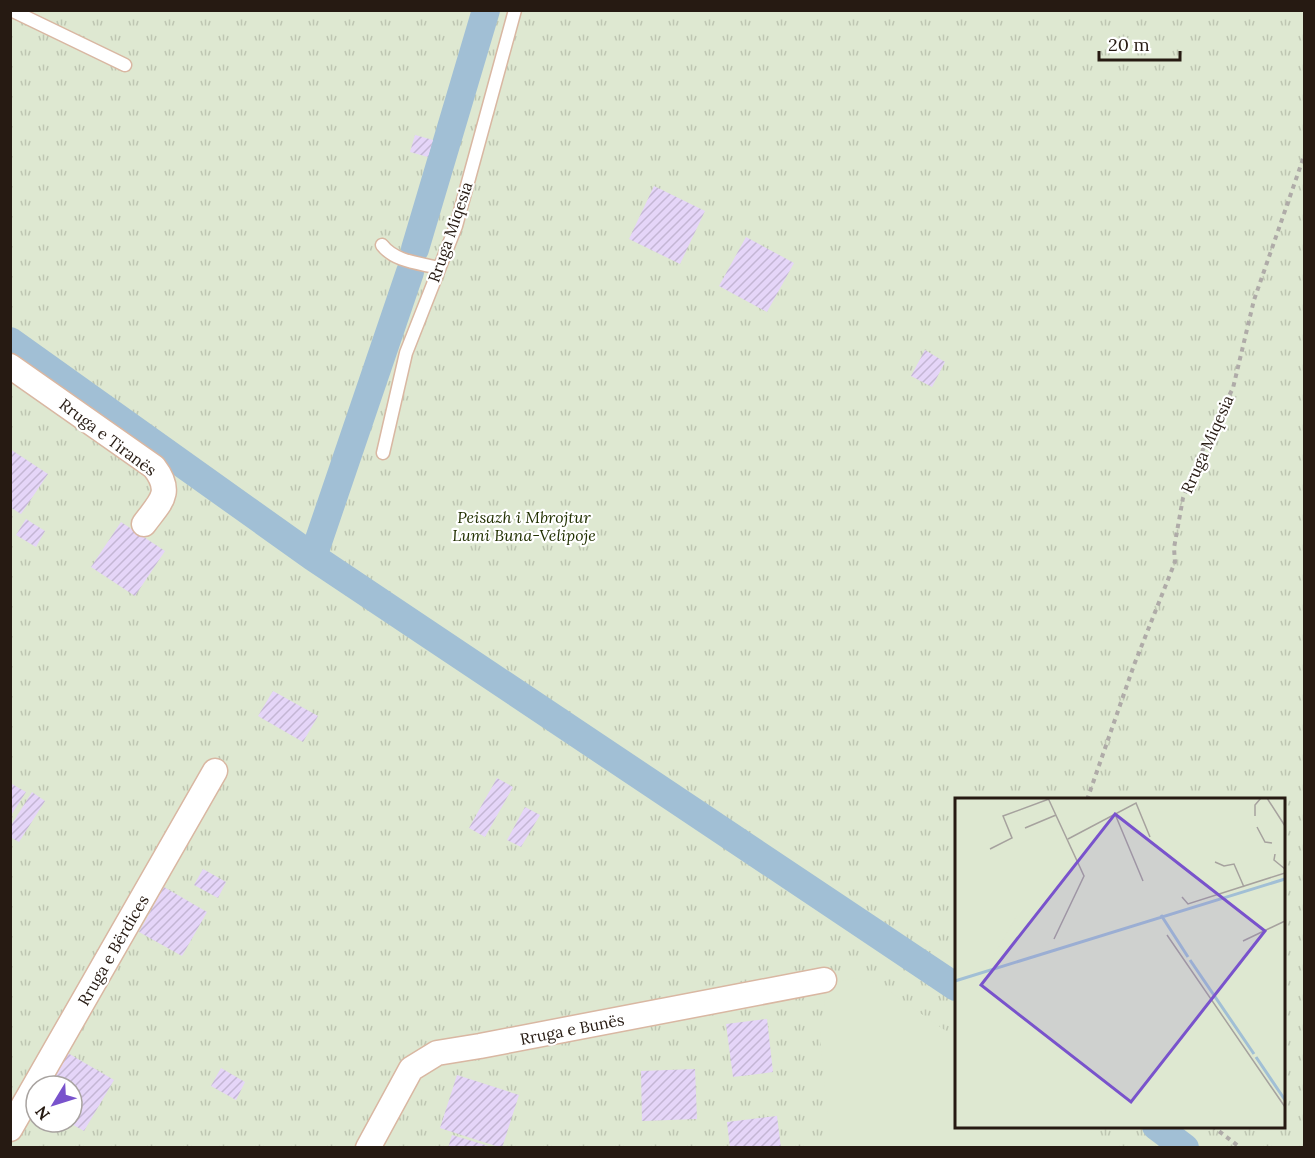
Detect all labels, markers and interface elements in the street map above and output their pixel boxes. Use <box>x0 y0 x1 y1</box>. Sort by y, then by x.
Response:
scale bar <box>1099 24 1180 62</box>
text: 20 m <box>1108 33 1150 56</box>
street label: Rruga Miqesia <box>423 179 477 285</box>
street label: Rruga Miqesia <box>1176 392 1238 496</box>
street label: Rruga e Tiranës <box>56 394 160 480</box>
park label: Peisazh i Mbrojtur Lumi Buna-Velipoje <box>452 507 596 545</box>
inset map <box>955 798 1285 1128</box>
street label: Rruga e Bërdices <box>73 891 153 1009</box>
street label: Rruga e Bunës <box>518 1009 626 1049</box>
north arrow <box>24 1074 84 1134</box>
text: N <box>30 1102 54 1124</box>

